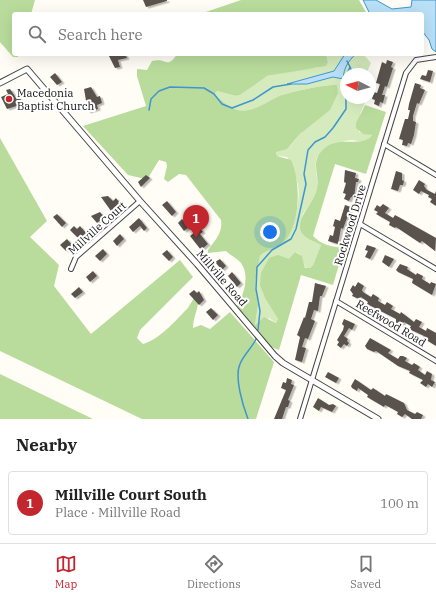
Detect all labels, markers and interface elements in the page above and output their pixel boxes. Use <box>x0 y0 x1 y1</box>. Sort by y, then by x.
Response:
search box <box>12 12 424 56</box>
icon: search <box>26 23 48 45</box>
text: Search here <box>58 25 143 44</box>
north arrow <box>340 68 376 104</box>
place label: Macedonia Baptist Church <box>17 86 95 113</box>
marker: Macedonia Baptist Church <box>4 94 14 104</box>
street label: Rockwood Drive <box>331 183 369 267</box>
street label: Millville Court <box>65 198 129 258</box>
pin: 1 <box>183 205 209 238</box>
your location <box>260 222 280 242</box>
street label: Millville Road <box>194 247 251 309</box>
street label: Reefwood Road <box>353 297 429 350</box>
text: Nearby <box>16 434 77 456</box>
text: Millville Court South <box>55 485 207 504</box>
text: 1 <box>26 495 34 512</box>
text: 100 m <box>380 495 419 512</box>
text: Place · Millville Road <box>55 504 181 521</box>
tab: Map <box>55 553 77 591</box>
tab: Directions <box>187 553 241 591</box>
tab: Saved <box>350 553 381 591</box>

